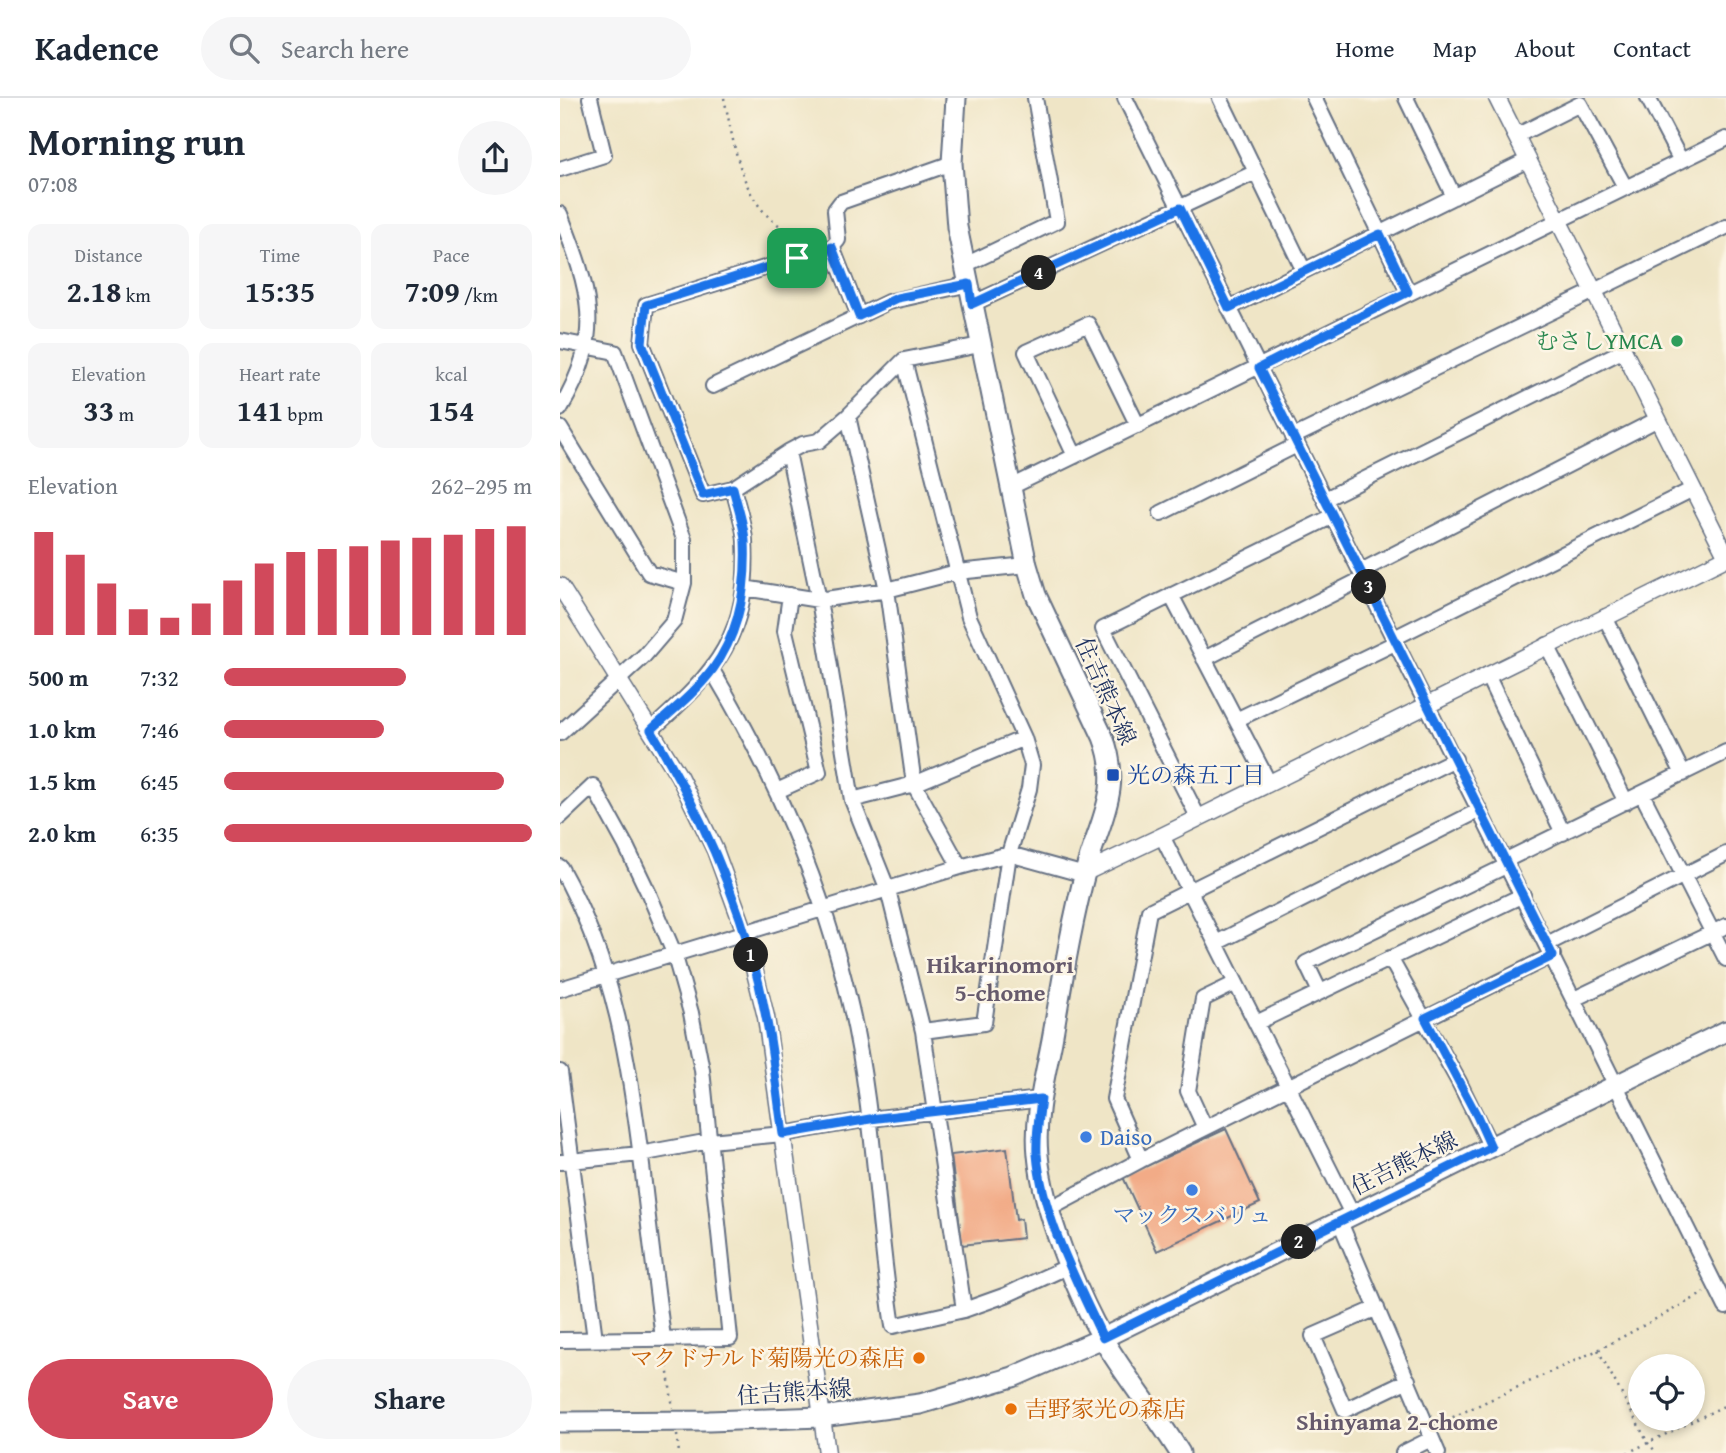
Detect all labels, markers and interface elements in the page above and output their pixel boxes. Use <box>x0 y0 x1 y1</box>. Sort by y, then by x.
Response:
search box <box>201 17 691 80</box>
text: Kadence <box>35 24 159 72</box>
icon: search <box>225 29 263 67</box>
text: Search here <box>281 29 409 68</box>
text: Home <box>1336 31 1395 66</box>
text: Map <box>1433 31 1477 66</box>
text: About <box>1515 31 1575 66</box>
text: Contact <box>1613 31 1691 66</box>
text: Morning run <box>28 113 245 169</box>
button: share <box>458 121 532 195</box>
text: 07:08 <box>28 167 78 200</box>
pin <box>767 228 827 288</box>
icon: arrive <box>778 239 816 277</box>
text: Distance <box>75 241 143 269</box>
text: Time <box>260 241 300 269</box>
text: Pace <box>433 241 470 269</box>
pin: 4 <box>1022 256 1056 290</box>
text: 4 <box>1034 258 1043 286</box>
text: 2.18 <box>66 269 122 313</box>
text: 15:35 <box>245 269 315 313</box>
text: 7:09 <box>405 269 460 313</box>
text: km <box>122 281 151 309</box>
text: /km <box>460 281 498 309</box>
place label: むさしYMCA <box>1536 324 1663 357</box>
marker: むさしYMCA <box>1669 333 1685 349</box>
text: Elevation <box>71 360 146 388</box>
text: Heart rate <box>239 360 321 388</box>
text: kcal <box>435 360 468 388</box>
text: 33 <box>83 388 114 432</box>
text: 141 <box>237 388 283 432</box>
text: 154 <box>428 388 475 432</box>
text: m <box>114 400 134 428</box>
text: bpm <box>283 400 323 428</box>
text: Elevation <box>28 469 118 502</box>
text: 262–295 m <box>431 469 532 502</box>
pin: 3 <box>1352 570 1386 604</box>
text: 3 <box>1364 572 1373 600</box>
street label: 住吉熊本線 <box>1068 632 1145 750</box>
text: 500 m <box>28 661 89 694</box>
text: 7:32 <box>140 661 179 694</box>
text: 1.0 km <box>28 713 96 746</box>
text: 7:46 <box>140 713 179 746</box>
place label: 光の森五丁目 <box>1127 758 1265 791</box>
text: 1.5 km <box>28 765 96 798</box>
text: 6:45 <box>140 765 179 798</box>
marker: 光の森五丁目 <box>1105 767 1121 783</box>
text: 2.0 km <box>28 817 96 850</box>
text: 6:35 <box>140 817 179 850</box>
pin: 1 <box>734 938 768 972</box>
text: 1 <box>746 940 755 968</box>
district label: Hikarinomori 5-chome <box>926 947 1074 1010</box>
place label: Daiso <box>1100 1120 1152 1153</box>
street label: 住吉熊本線 <box>1345 1123 1463 1203</box>
marker: Daiso <box>1078 1129 1094 1145</box>
marker: マックスバリュ <box>1184 1182 1200 1198</box>
place label: マックスバリュ <box>1112 1198 1272 1231</box>
pin: 2 <box>1282 1224 1316 1260</box>
text: 2 <box>1294 1227 1303 1255</box>
place label: マクドナルド菊陽光の森店 <box>630 1341 905 1374</box>
marker: マクドナルド菊陽光の森店 <box>911 1350 927 1366</box>
map controls <box>1628 1354 1705 1431</box>
button: locate <box>1628 1354 1705 1431</box>
button: Save <box>28 1359 273 1439</box>
button: Share <box>287 1359 532 1439</box>
street label: 住吉熊本線 <box>735 1371 852 1412</box>
place label: 吉野家光の森店 <box>1025 1392 1186 1425</box>
marker: 吉野家光の森店 <box>1003 1401 1019 1417</box>
district label: Shinyama 2-chome <box>1296 1404 1498 1439</box>

